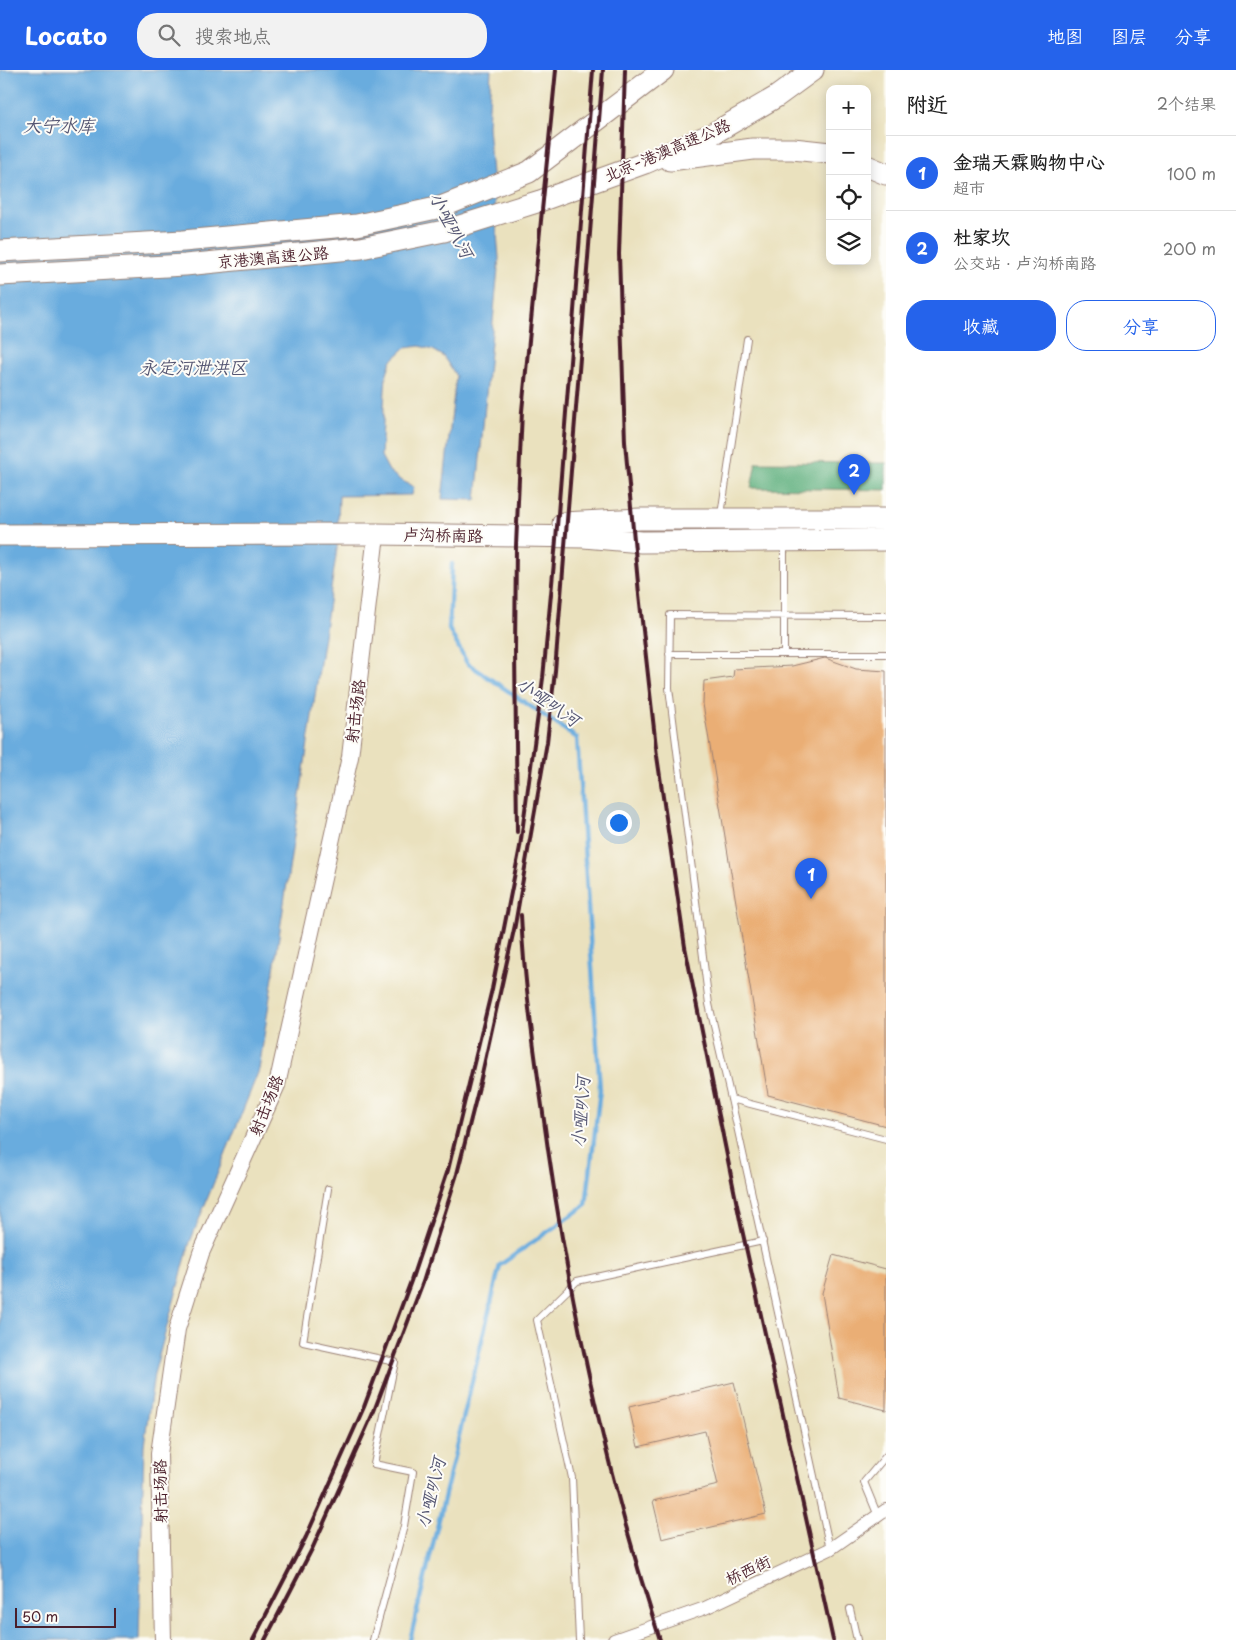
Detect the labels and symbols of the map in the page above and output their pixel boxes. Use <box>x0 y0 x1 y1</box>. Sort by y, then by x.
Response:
water label: 大宁水库 <box>23 111 97 138</box>
street label: 北京-港澳高速公路 <box>599 112 734 187</box>
water label: 小哑叭河 <box>424 186 483 265</box>
street label: 京港澳高速公路 <box>216 239 330 273</box>
water label: 永定河泄洪区 <box>139 353 248 380</box>
pin: 2 <box>838 454 870 495</box>
street label: 卢沟桥南路 <box>403 521 483 547</box>
water label: 小哑叭河 <box>512 669 589 734</box>
street label: 射击场路 <box>338 678 370 744</box>
your location <box>606 810 632 836</box>
pin: 1 <box>795 858 827 899</box>
street label: 射击场路 <box>242 1070 288 1139</box>
water label: 小哑叭河 <box>564 1072 596 1149</box>
water label: 小哑叭河 <box>408 1452 452 1531</box>
street label: 射击场路 <box>146 1459 172 1523</box>
street label: 桥西街 <box>721 1548 774 1590</box>
scale bar <box>15 1605 116 1628</box>

